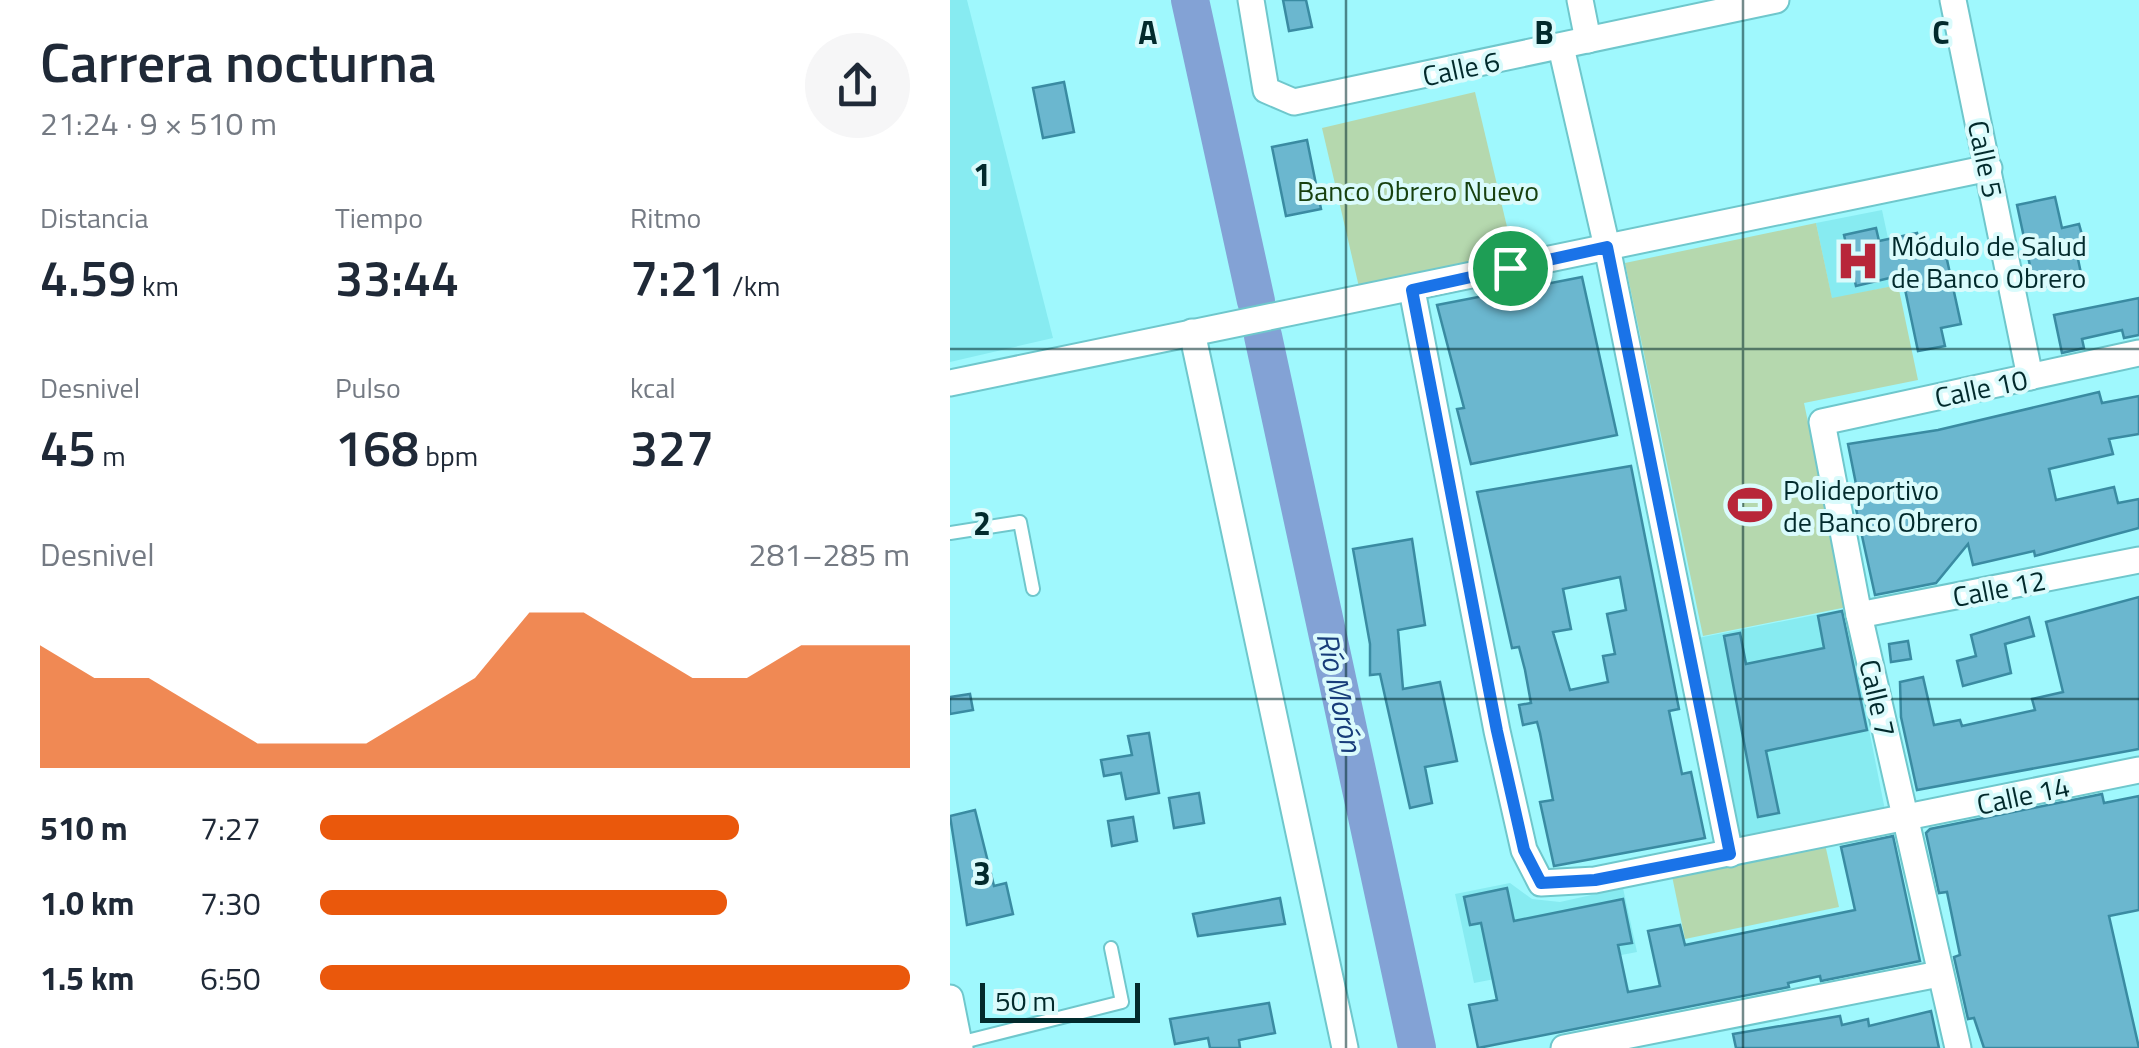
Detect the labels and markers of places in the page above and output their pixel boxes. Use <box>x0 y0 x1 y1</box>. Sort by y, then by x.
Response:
place label: Módulo de Salud de Banco Obrero <box>1891 224 2087 299</box>
pin <box>1468 226 1553 311</box>
hospital icon: Módulo de Salud de Banco Obrero <box>1834 237 1882 285</box>
place label: Polideportivo de Banco Obrero <box>1783 468 1978 543</box>
sports icon: Polideportivo de Banco Obrero <box>1726 481 1774 529</box>

